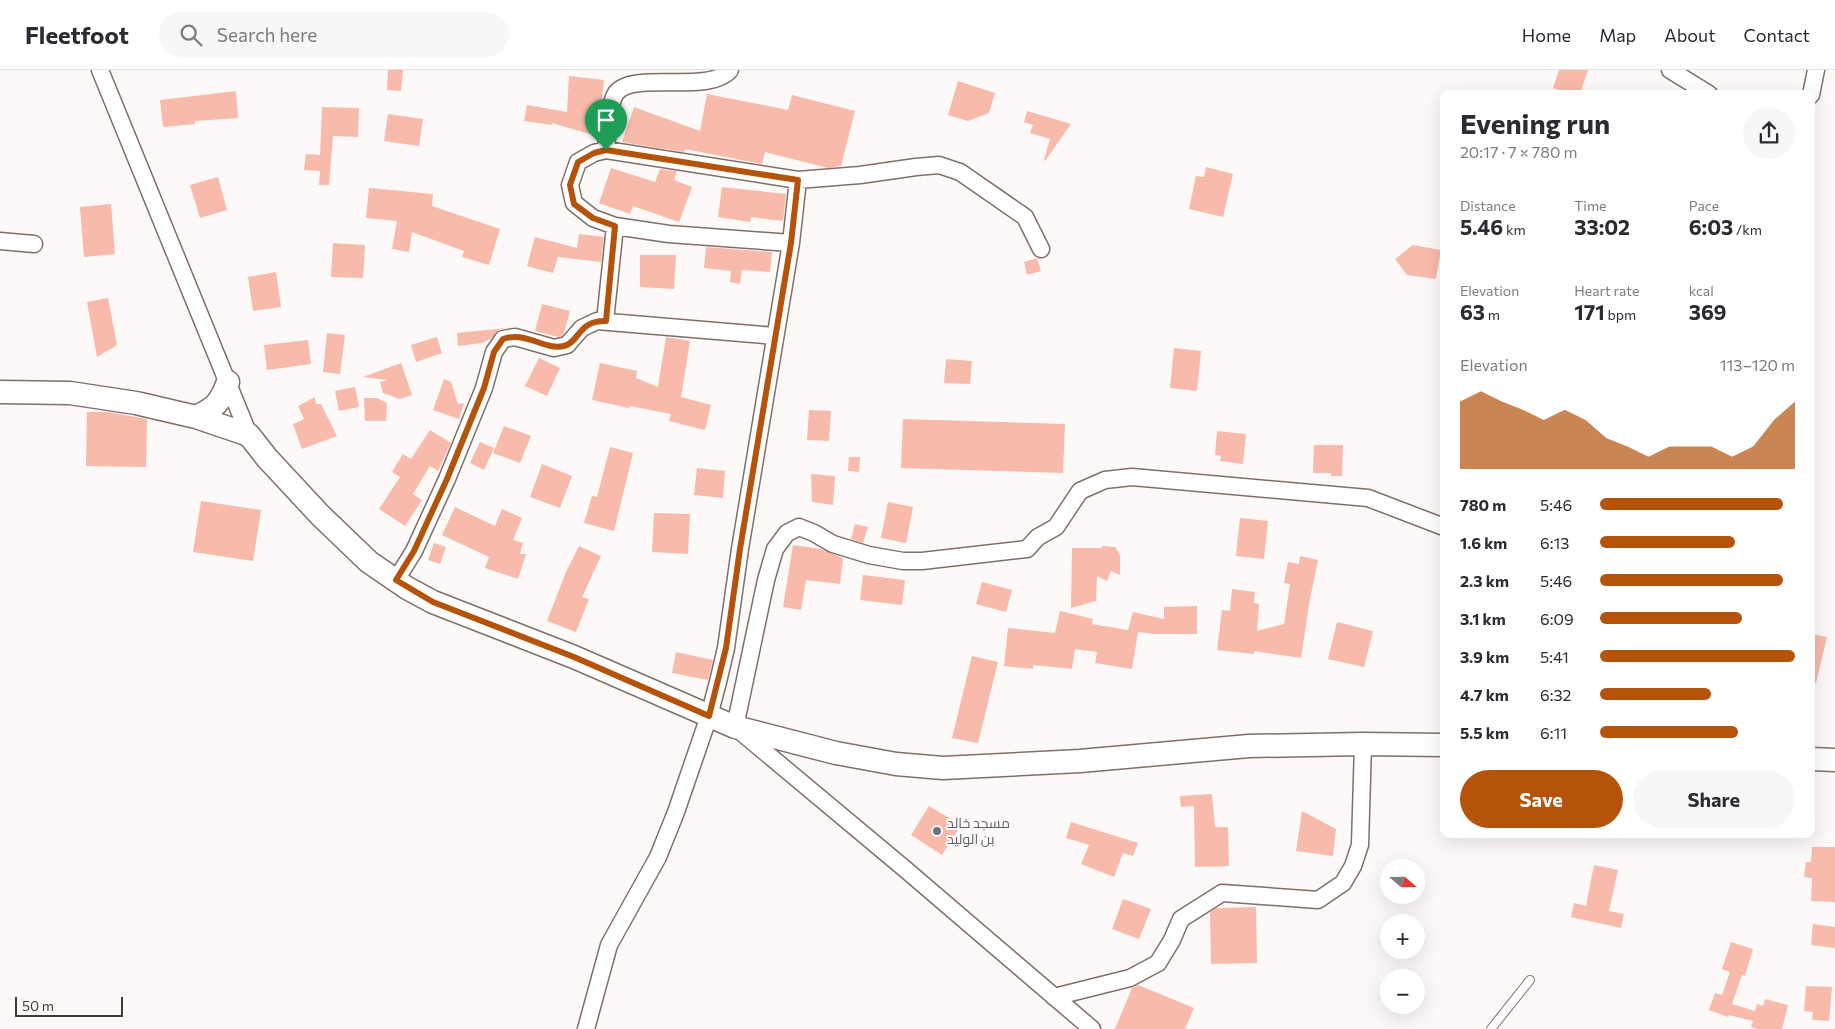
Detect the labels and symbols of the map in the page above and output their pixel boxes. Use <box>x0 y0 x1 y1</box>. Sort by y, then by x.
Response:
pin <box>585 99 627 150</box>
place label: مسجد خالد بن الوليد <box>947 814 1010 847</box>
marker: مسجد خالد بن الوليد <box>931 825 943 837</box>
north arrow <box>1380 859 1425 904</box>
scale bar <box>15 994 122 1017</box>

